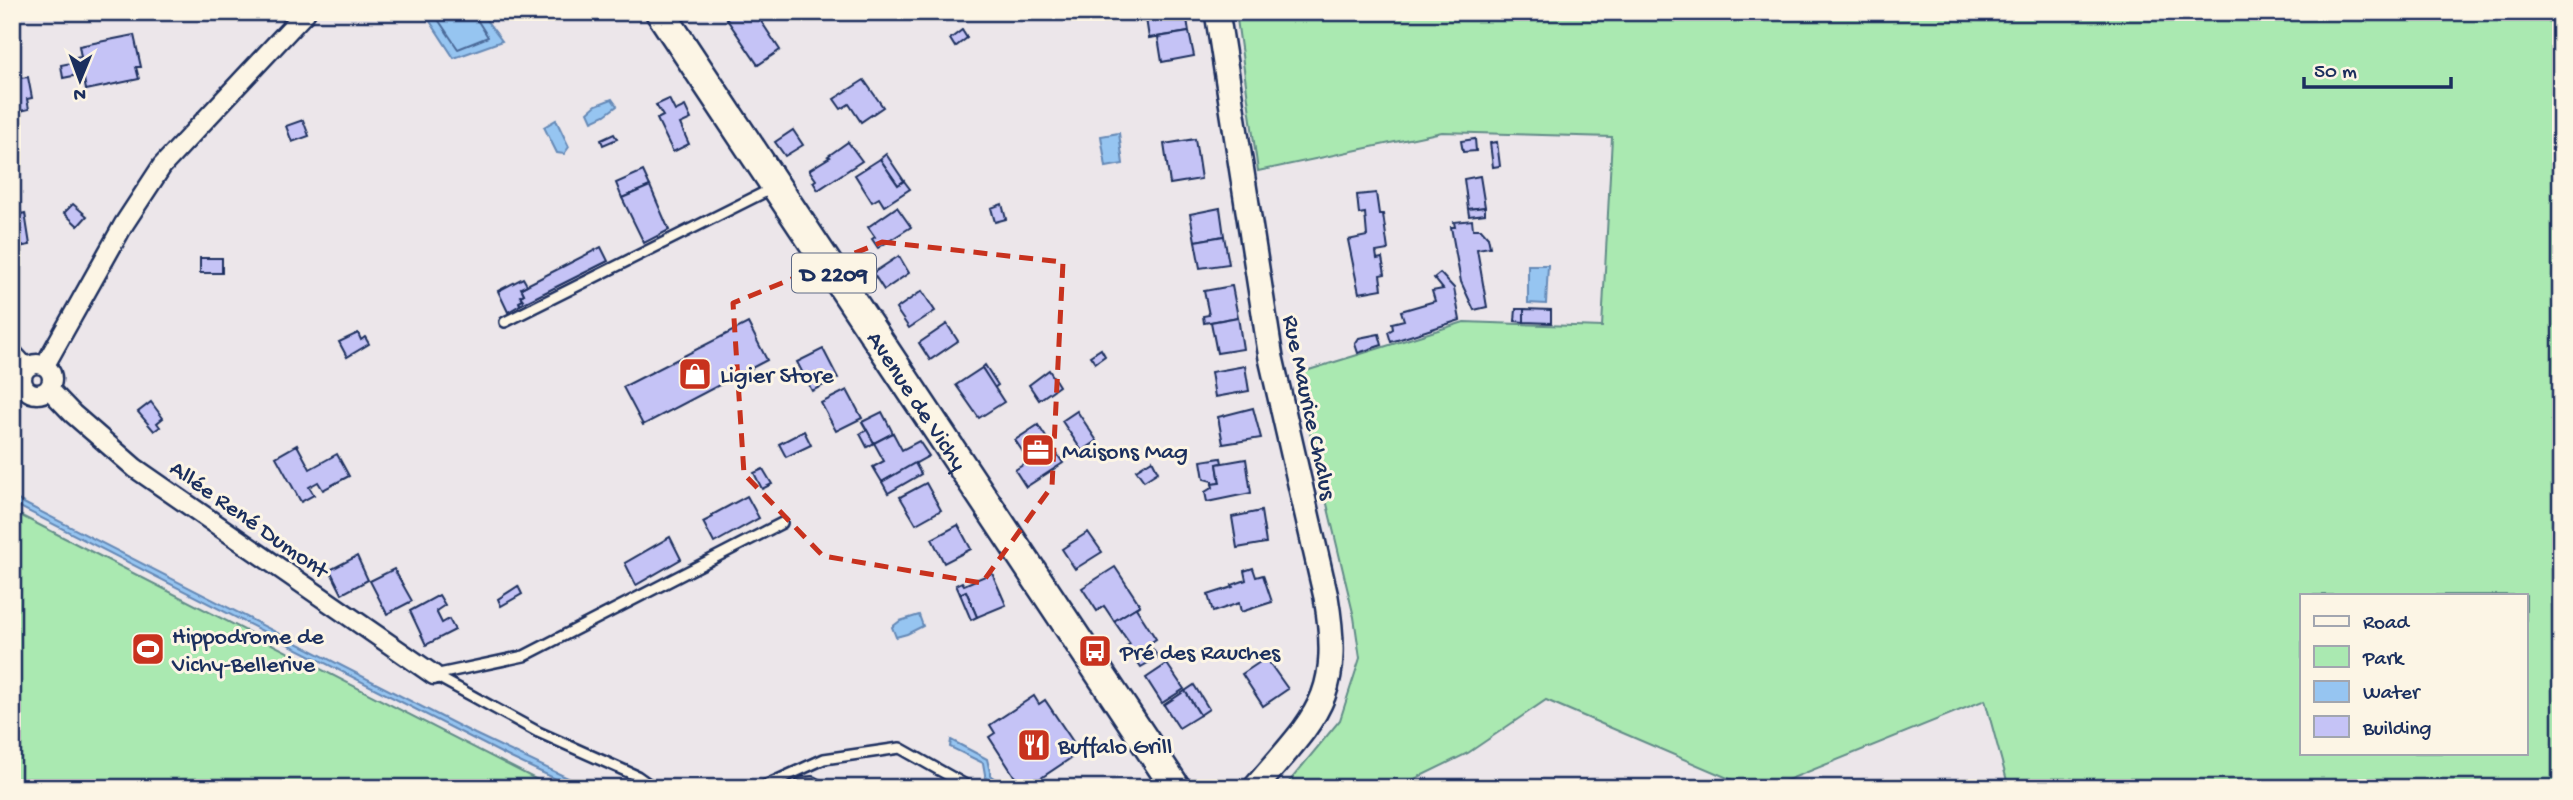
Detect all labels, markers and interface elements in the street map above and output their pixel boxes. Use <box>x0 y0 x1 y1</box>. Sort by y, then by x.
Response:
north arrow <box>46 46 116 116</box>
scale bar <box>2304 46 2450 90</box>
text: 50 m <box>2314 61 2357 86</box>
text: N <box>73 82 86 105</box>
road number: D 2209 <box>792 254 876 292</box>
street label: Rue Maurice Chalus <box>1274 313 1342 504</box>
street label: Avenue de Vichy <box>858 327 972 477</box>
shop icon: Ligier Store <box>676 355 714 393</box>
place label: Ligier Store <box>720 363 834 392</box>
office icon: Maisons Mag <box>1019 431 1057 469</box>
place label: Maisons Mag <box>1062 439 1188 468</box>
street label: Allée René Dumont <box>163 455 335 588</box>
legend <box>2300 594 2528 754</box>
text: Road <box>2363 612 2411 637</box>
place label: Hippodrome de Vichy-Bellerive <box>171 624 324 681</box>
sports icon: Hippodrome de Vichy-Bellerive <box>129 630 167 668</box>
bus stop icon: Pré des Rauches <box>1076 632 1114 670</box>
place label: Pré des Rauches <box>1119 640 1281 669</box>
text: Park <box>2362 648 2406 673</box>
text: Water <box>2363 682 2421 707</box>
text: Building <box>2362 718 2432 743</box>
restaurant icon: Buffalo Grill <box>1015 726 1053 764</box>
place label: Buffalo Grill <box>1057 734 1172 763</box>

